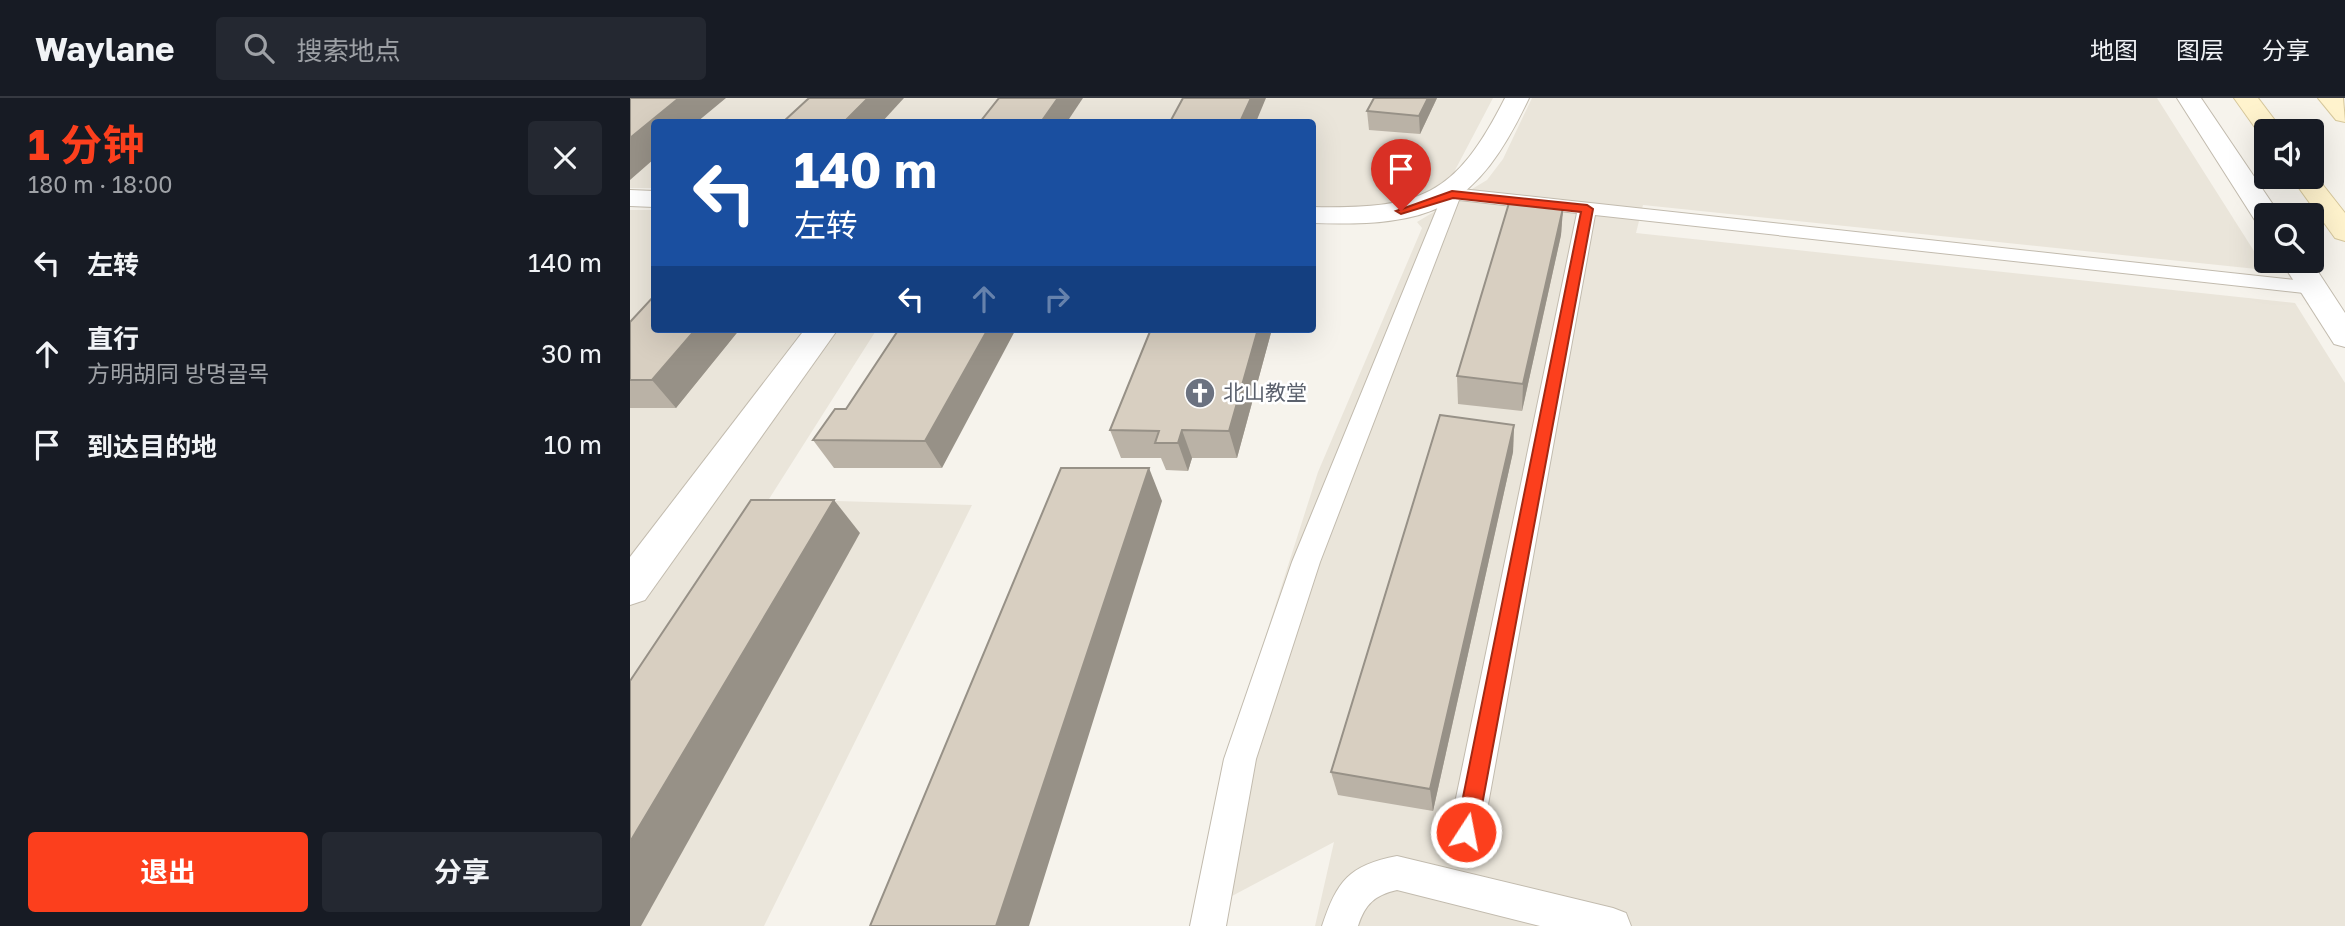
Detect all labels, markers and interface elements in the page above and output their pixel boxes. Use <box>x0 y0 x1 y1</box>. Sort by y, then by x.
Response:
search box <box>216 17 706 80</box>
text: Waylane <box>35 29 174 68</box>
icon: search <box>240 29 278 67</box>
text: 搜索地点 <box>296 35 400 66</box>
text: 地图 <box>2090 35 2138 64</box>
text: 图层 <box>2176 35 2224 64</box>
text: 分享 <box>2262 35 2310 64</box>
text: 1 分钟 <box>28 119 144 169</box>
map controls <box>2254 119 2324 273</box>
button: sound <box>2254 119 2324 189</box>
button: close <box>528 121 602 195</box>
pin <box>1371 139 1431 211</box>
text: 140 m <box>794 140 937 199</box>
icon: left <box>679 147 770 238</box>
icon: arrive <box>1382 150 1420 188</box>
text: 180 m · 18:00 <box>28 170 173 198</box>
button: search <box>2254 203 2324 273</box>
text: 左转 <box>794 206 858 244</box>
icon: left <box>28 244 66 282</box>
text: 140 m <box>528 247 602 278</box>
text: 左转 <box>87 249 139 280</box>
icon: left <box>892 280 930 318</box>
icon: ahead <box>965 280 1003 318</box>
icon: right <box>1038 280 1076 318</box>
text: 直行 <box>87 323 139 354</box>
icon: ahead <box>28 335 66 373</box>
text: 30 m <box>541 338 602 369</box>
text: 方明胡同 방명골목 <box>87 359 269 387</box>
church icon: 北山教堂 <box>1183 376 1217 410</box>
place label: 北山教堂 <box>1223 379 1307 405</box>
icon: arrive <box>28 426 66 464</box>
text: 10 m <box>544 429 602 460</box>
text: 到达目的地 <box>87 431 217 462</box>
position arrow <box>1429 795 1503 869</box>
button: 退出 <box>28 832 308 912</box>
button: 分享 <box>322 832 602 912</box>

